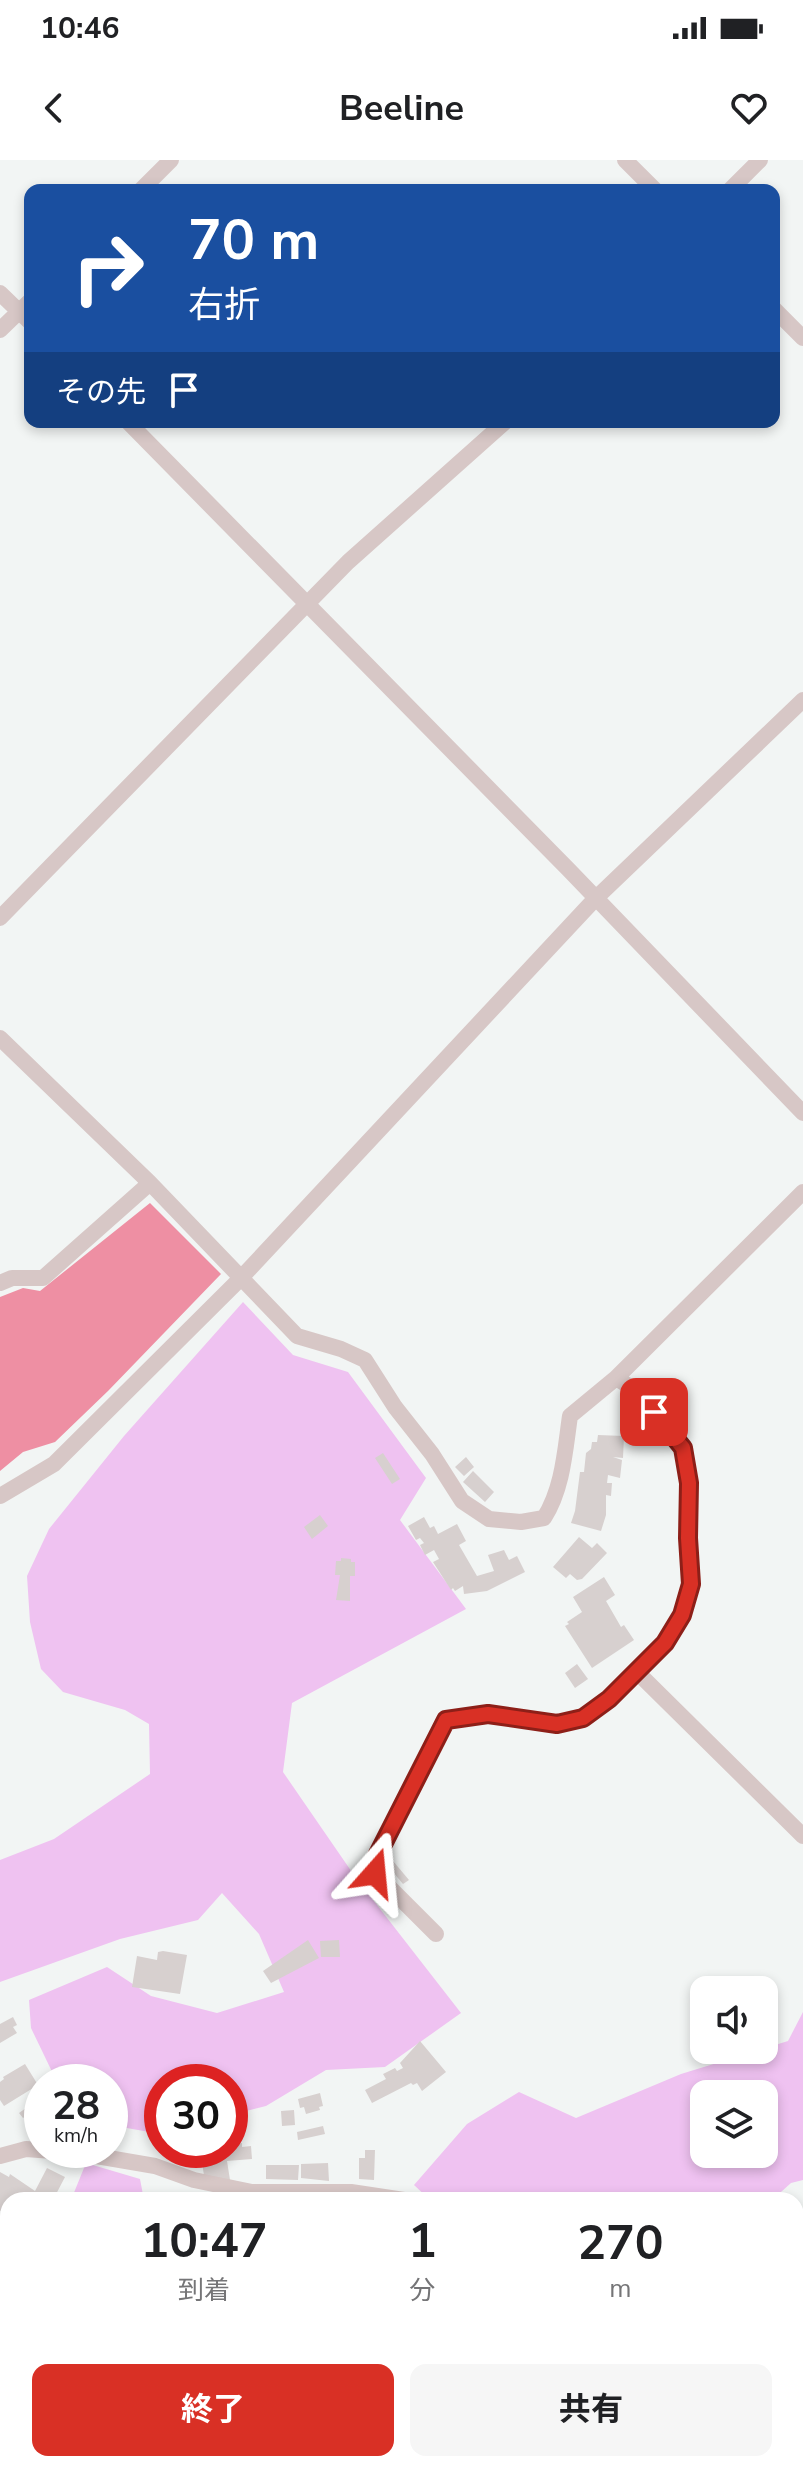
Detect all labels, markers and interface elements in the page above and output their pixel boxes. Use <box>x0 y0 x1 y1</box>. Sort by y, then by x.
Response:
text: 10:46 <box>40 8 119 49</box>
text: Beeline <box>339 84 464 133</box>
icon: back <box>32 86 76 130</box>
icon: heart <box>727 86 771 130</box>
text: 70 m <box>188 202 319 279</box>
icon: right <box>56 216 160 320</box>
text: 右折 <box>188 281 260 330</box>
icon: arrive <box>162 368 206 412</box>
text: その先 <box>56 372 146 413</box>
pin <box>620 1378 688 1446</box>
icon: arrive <box>632 1390 676 1434</box>
position arrow <box>333 1831 417 1915</box>
map controls <box>690 1976 778 2168</box>
button: sound <box>690 1976 778 2064</box>
speed limit sign: 30 <box>144 2064 248 2168</box>
text: 28 <box>52 2079 100 2133</box>
button: layers <box>690 2080 778 2168</box>
text: km/h <box>54 2122 98 2149</box>
text: 10:47 <box>140 2208 268 2274</box>
text: 1 <box>408 2208 437 2274</box>
text: 270 <box>577 2210 664 2276</box>
text: m <box>609 2271 631 2306</box>
text: 到着 <box>178 2273 230 2308</box>
text: 分 <box>409 2273 435 2308</box>
button: 終了 <box>32 2364 394 2456</box>
button: 共有 <box>410 2364 772 2456</box>

